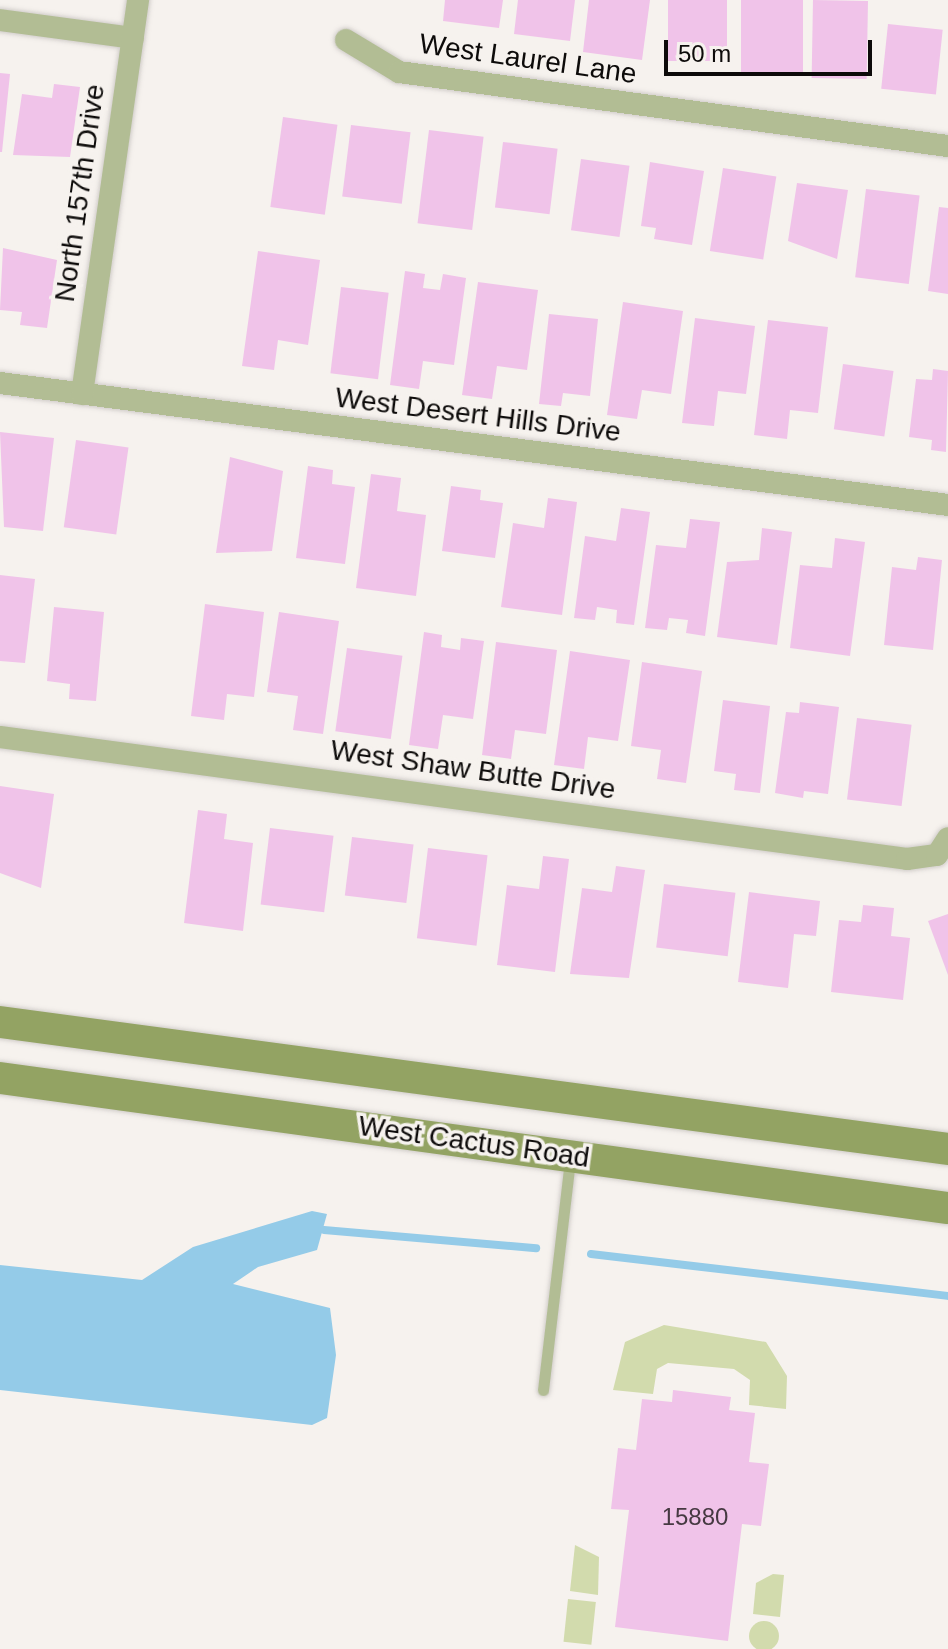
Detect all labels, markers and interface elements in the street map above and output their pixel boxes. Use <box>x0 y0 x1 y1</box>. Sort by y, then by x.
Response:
scale bar <box>668 24 876 74</box>
street label: West Laurel Lane <box>417 27 639 91</box>
text: 50 m <box>678 40 731 67</box>
street label: North 157th Drive <box>48 82 112 304</box>
street label: West Desert Hills Drive <box>333 381 623 449</box>
street label: West Shaw Butte Drive <box>328 733 618 807</box>
street label: West Cactus Road <box>356 1109 592 1175</box>
house number: 15880 <box>662 1503 728 1531</box>

